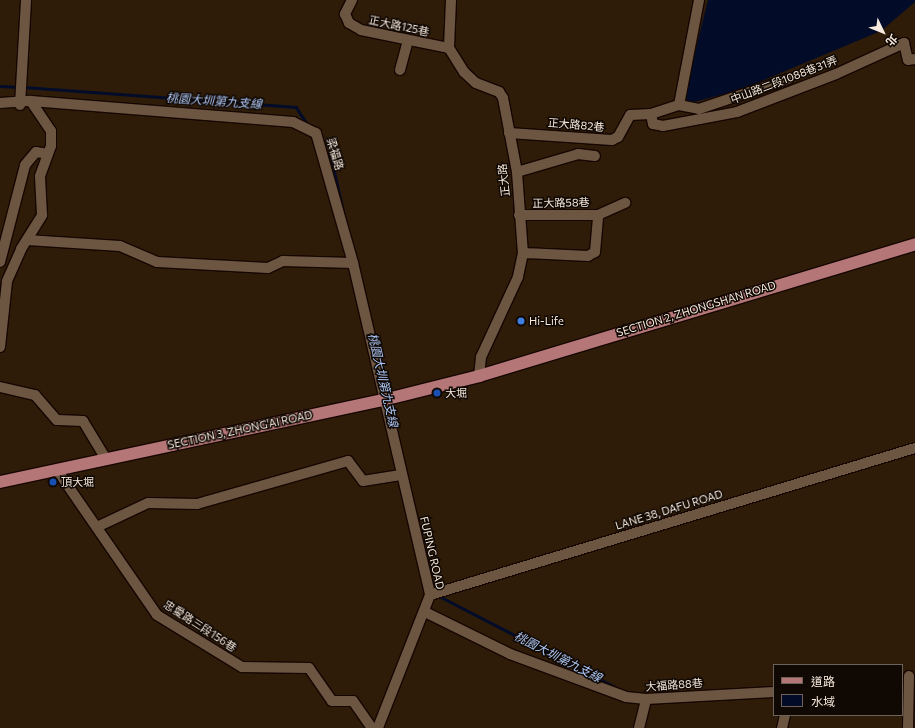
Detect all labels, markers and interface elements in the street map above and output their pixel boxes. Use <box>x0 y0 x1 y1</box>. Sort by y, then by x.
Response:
north arrow <box>863 12 903 52</box>
street label: 正大路125巷 <box>368 13 430 39</box>
text: 北 <box>884 32 901 49</box>
street label: 中山路二段1088巷31弄 <box>729 54 839 106</box>
water label: 桃園大圳第九支線 <box>166 90 262 112</box>
street label: 正大路82巷 <box>547 116 605 134</box>
street label: 梁福路 <box>324 136 346 172</box>
street label: 正大路 <box>496 163 512 197</box>
street label: 正大路58巷 <box>532 196 590 210</box>
street label: SECTION 2, ZHONGSHAN ROAD <box>615 278 777 340</box>
place label: Hi-Life <box>529 314 564 328</box>
marker: Hi-Life <box>516 316 526 326</box>
water label: 桃園大圳第九支線 <box>365 332 401 428</box>
place label: 大堀 <box>445 386 467 400</box>
marker: 大堀 <box>432 388 442 398</box>
street label: SECTION 3, ZHONG'AI ROAD <box>166 408 314 452</box>
place label: 頂大堀 <box>61 475 94 489</box>
marker: 頂大堀 <box>48 477 58 487</box>
street label: LANE 38, DAFU ROAD <box>614 487 724 533</box>
street label: FUPING ROAD <box>417 515 447 591</box>
street label: 忠愛路三段156巷 <box>161 598 239 654</box>
water label: 桃園大圳第九支線 <box>512 629 604 685</box>
legend <box>773 664 903 716</box>
text: 道路 <box>811 674 835 688</box>
street label: 大福路88巷 <box>645 676 703 694</box>
text: 水域 <box>811 694 835 708</box>

